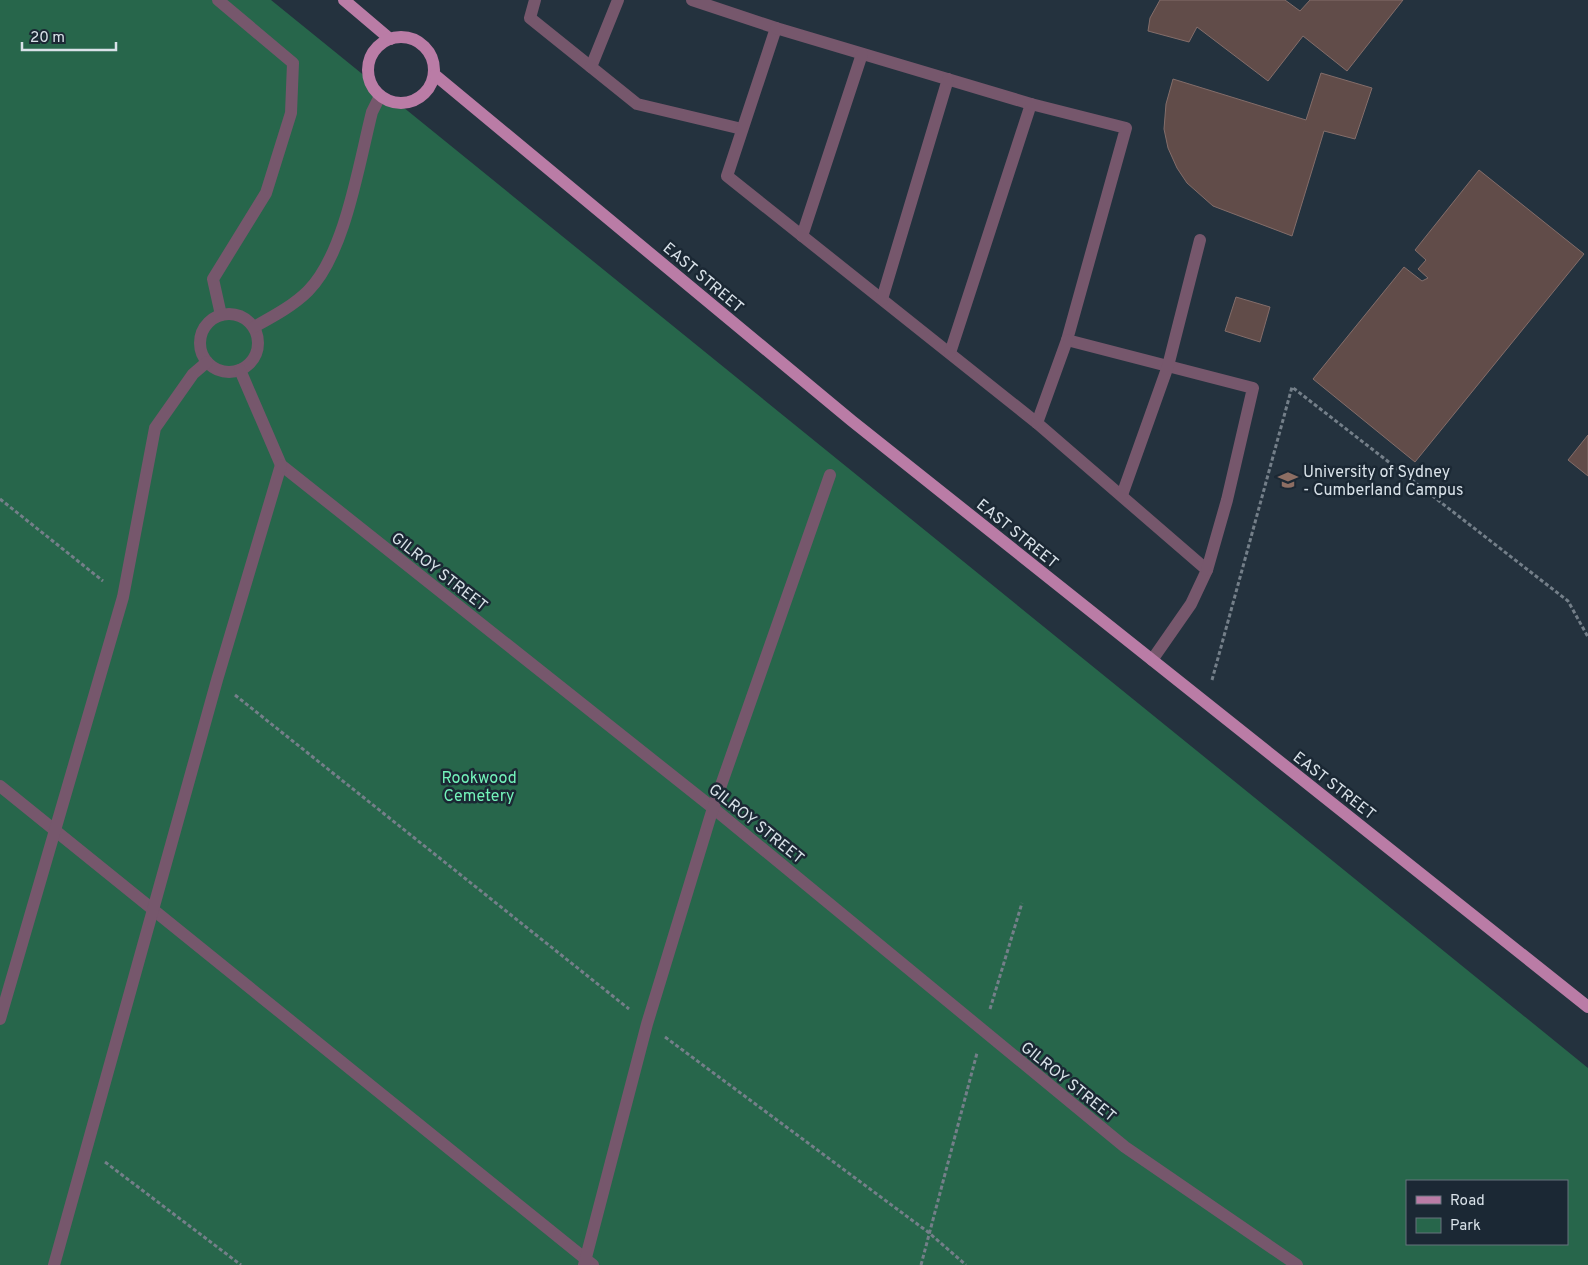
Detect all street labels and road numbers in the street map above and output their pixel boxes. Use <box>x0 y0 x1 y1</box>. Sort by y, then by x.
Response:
street label: EAST STREET <box>658 239 747 318</box>
street label: EAST STREET <box>972 495 1062 574</box>
street label: GILROY STREET <box>387 529 491 616</box>
street label: EAST STREET <box>1288 748 1379 825</box>
street label: GILROY STREET <box>704 780 807 869</box>
street label: GILROY STREET <box>1016 1038 1119 1127</box>

